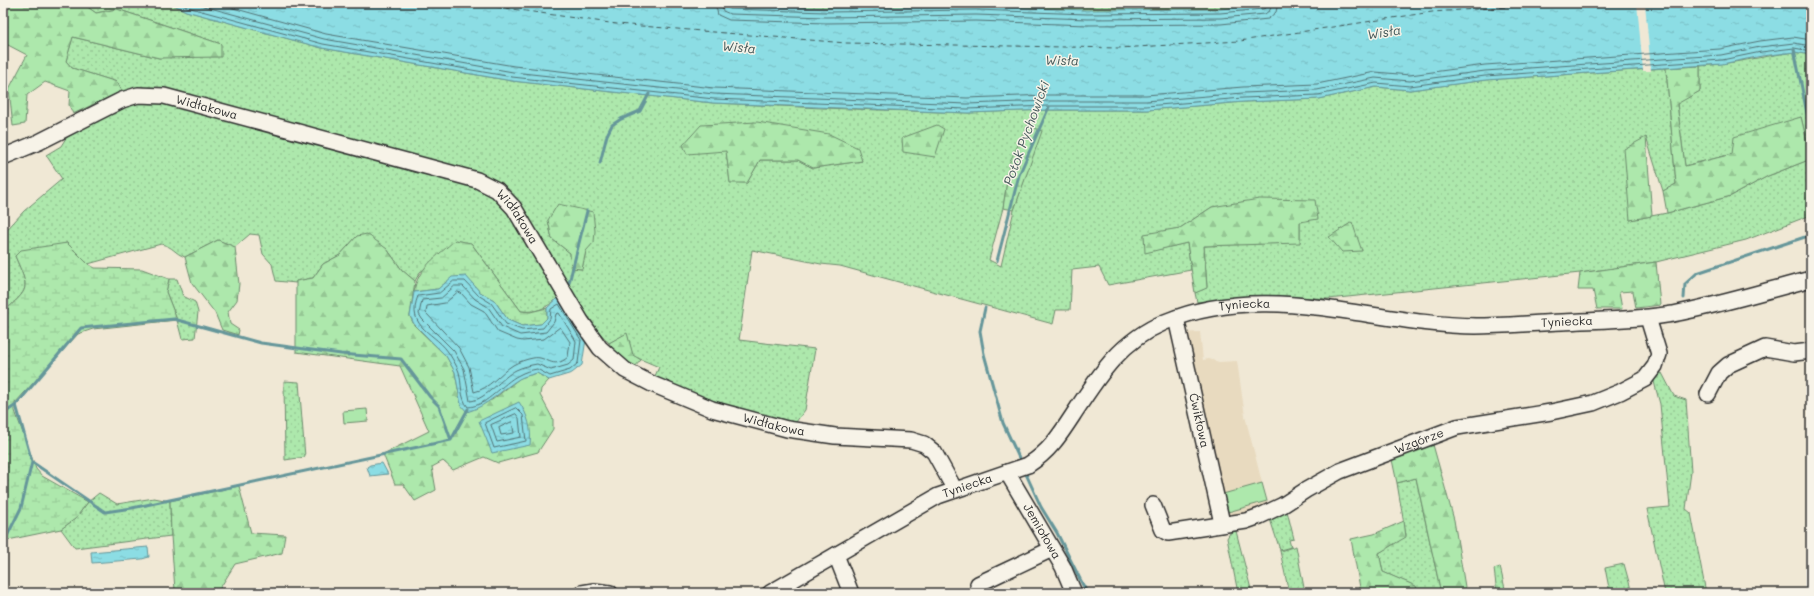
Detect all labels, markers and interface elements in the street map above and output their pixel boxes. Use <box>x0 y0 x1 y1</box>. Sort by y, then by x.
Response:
water label: Wisła <box>1366 20 1402 43</box>
water label: Wisła <box>721 37 757 56</box>
water label: Wisła <box>1045 51 1079 68</box>
water label: Potok Pychowicki <box>999 78 1052 187</box>
street label: Widłakowa <box>174 91 240 122</box>
street label: Widłakowa <box>493 185 542 247</box>
street label: Tyniecka <box>1218 295 1270 314</box>
street label: Tyniecka <box>1541 312 1593 330</box>
street label: Ćwikłowa <box>1186 391 1214 449</box>
street label: Widłakowa <box>741 409 806 439</box>
street label: Wzgórze <box>1392 424 1446 457</box>
street label: Tyniecka <box>940 469 994 501</box>
street label: Jemiołowa <box>1020 500 1066 562</box>

